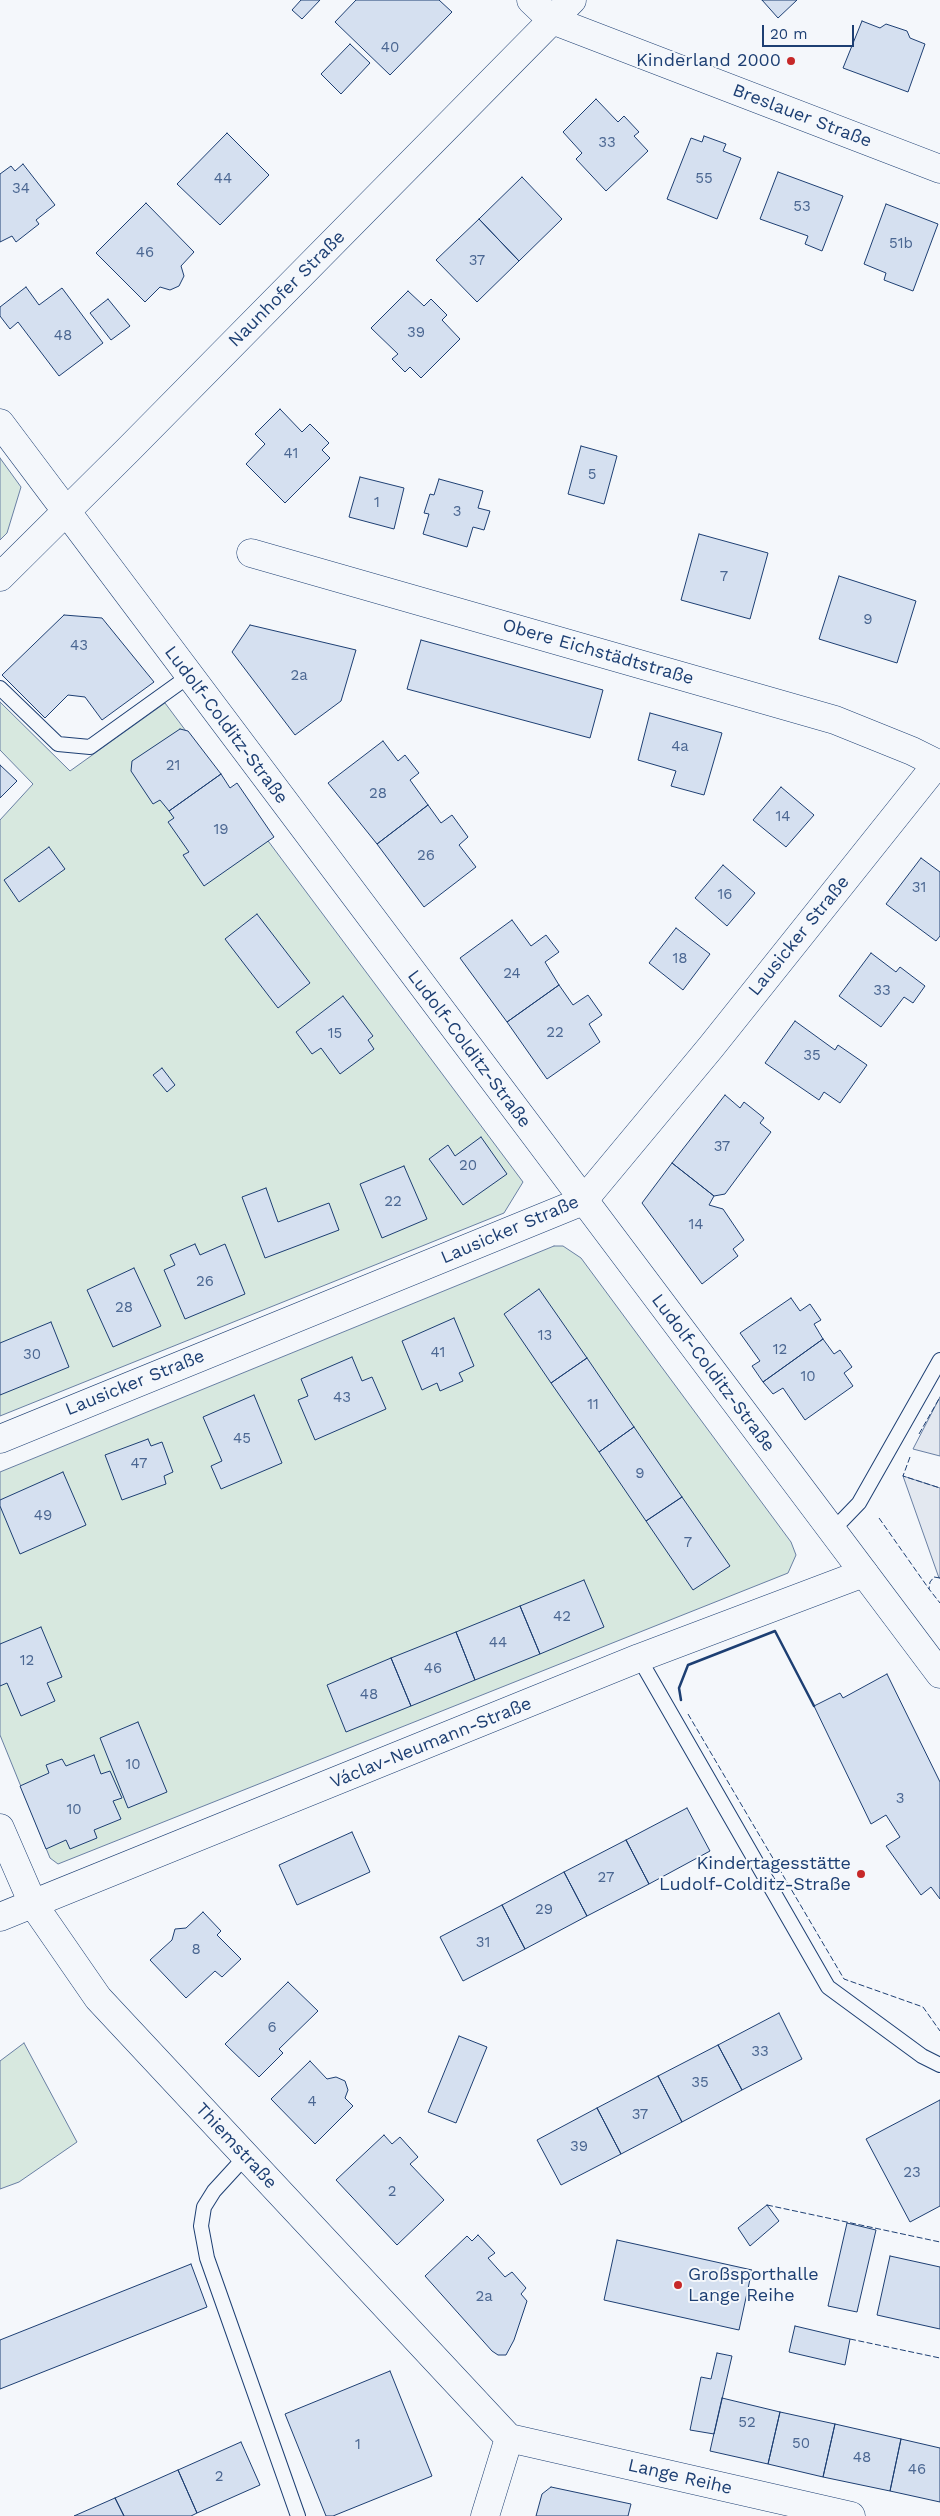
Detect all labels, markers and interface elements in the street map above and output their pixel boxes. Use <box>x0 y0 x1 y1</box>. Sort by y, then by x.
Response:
scale bar <box>765 15 858 47</box>
text: 20 m <box>770 25 808 43</box>
house number: 40 <box>381 39 399 57</box>
place label: Kinderland 2000 <box>636 50 781 72</box>
marker: Kinderland 2000 <box>785 55 797 67</box>
street label: Breslauer Straße <box>729 80 875 152</box>
house number: 33 <box>598 134 616 152</box>
house number: 44 <box>214 170 232 188</box>
house number: 55 <box>695 170 713 188</box>
house number: 34 <box>12 180 30 198</box>
house number: 53 <box>793 198 811 216</box>
street label: Naunhofer Straße <box>224 226 350 352</box>
house number: 51b <box>889 235 913 253</box>
house number: 46 <box>136 244 154 262</box>
house number: 37 <box>469 252 485 270</box>
house number: 39 <box>407 324 425 342</box>
house number: 48 <box>54 327 72 345</box>
house number: 41 <box>284 445 298 463</box>
house number: 5 <box>588 466 596 484</box>
house number: 1 <box>374 494 380 512</box>
house number: 3 <box>453 503 461 521</box>
house number: 7 <box>720 568 728 586</box>
house number: 9 <box>863 611 873 629</box>
street label: Obere Eichstädtstraße <box>500 614 696 690</box>
house number: 43 <box>70 637 88 655</box>
street label: Ludolf-Colditz-Straße <box>160 642 292 808</box>
house number: 2a <box>290 667 308 685</box>
house number: 4a <box>671 738 689 756</box>
house number: 21 <box>166 757 180 775</box>
house number: 28 <box>369 785 387 803</box>
house number: 14 <box>775 808 791 826</box>
house number: 19 <box>213 821 229 839</box>
house number: 26 <box>417 847 435 865</box>
street label: Lausicker Straße <box>744 872 854 1000</box>
house number: 31 <box>912 879 926 897</box>
house number: 16 <box>718 886 732 904</box>
house number: 18 <box>672 950 688 968</box>
house number: 24 <box>503 965 521 983</box>
street label: Ludolf-Colditz-Straße <box>403 966 535 1132</box>
house number: 33 <box>873 982 891 1000</box>
house number: 22 <box>546 1024 564 1042</box>
house number: 15 <box>328 1025 342 1043</box>
house number: 35 <box>803 1047 821 1065</box>
house number: 37 <box>714 1138 730 1156</box>
house number: 20 <box>459 1157 477 1175</box>
street label: Lausicker Straße <box>438 1191 582 1269</box>
house number: 22 <box>384 1193 402 1211</box>
house number: 14 <box>688 1216 704 1234</box>
house number: 26 <box>196 1273 214 1291</box>
street label: Ludolf-Colditz-Straße <box>647 1290 779 1456</box>
house number: 28 <box>115 1299 133 1317</box>
house number: 13 <box>538 1327 552 1345</box>
house number: 12 <box>773 1341 787 1359</box>
house number: 41 <box>431 1344 445 1362</box>
street label: Lausicker Straße <box>62 1345 208 1421</box>
house number: 30 <box>23 1346 41 1364</box>
house number: 10 <box>800 1368 816 1386</box>
house number: 43 <box>333 1389 351 1407</box>
house number: 11 <box>587 1396 599 1414</box>
house number: 45 <box>233 1430 251 1448</box>
house number: 47 <box>131 1455 147 1473</box>
house number: 9 <box>635 1465 645 1483</box>
house number: 49 <box>34 1507 52 1525</box>
house number: 7 <box>684 1534 692 1552</box>
house number: 42 <box>553 1608 571 1626</box>
house number: 44 <box>489 1634 507 1652</box>
house number: 12 <box>20 1652 34 1670</box>
house number: 46 <box>424 1660 442 1678</box>
house number: 48 <box>360 1686 378 1704</box>
street label: Václav-Neumann-Straße <box>327 1693 535 1793</box>
house number: 10 <box>125 1756 141 1774</box>
house number: 3 <box>896 1790 904 1808</box>
house number: 10 <box>66 1801 82 1819</box>
place label: Kindertagesstätte Ludolf-Colditz-Straße <box>659 1853 851 1896</box>
marker: Kindertagesstätte Ludolf-Colditz-Straße <box>855 1868 867 1880</box>
house number: 27 <box>598 1869 614 1887</box>
house number: 29 <box>535 1901 553 1919</box>
house number: 31 <box>476 1934 490 1952</box>
house number: 8 <box>191 1941 201 1959</box>
house number: 6 <box>267 2019 277 2037</box>
house number: 33 <box>751 2043 769 2061</box>
house number: 35 <box>691 2074 709 2092</box>
house number: 4 <box>307 2093 317 2111</box>
street label: Thiemstraße <box>191 2098 281 2194</box>
house number: 37 <box>632 2106 648 2124</box>
house number: 39 <box>570 2138 588 2156</box>
house number: 23 <box>903 2164 921 2182</box>
house number: 2 <box>388 2183 396 2201</box>
place label: Großsporthalle Lange Reihe <box>688 2264 819 2306</box>
marker: Großsporthalle Lange Reihe <box>672 2279 684 2291</box>
house number: 2a <box>475 2288 493 2306</box>
house number: 52 <box>738 2414 756 2432</box>
house number: 50 <box>792 2435 810 2453</box>
house number: 1 <box>355 2436 361 2454</box>
house number: 48 <box>853 2449 871 2467</box>
street label: Lange Reihe <box>626 2454 734 2500</box>
house number: 46 <box>908 2461 926 2479</box>
house number: 2 <box>215 2468 223 2486</box>

